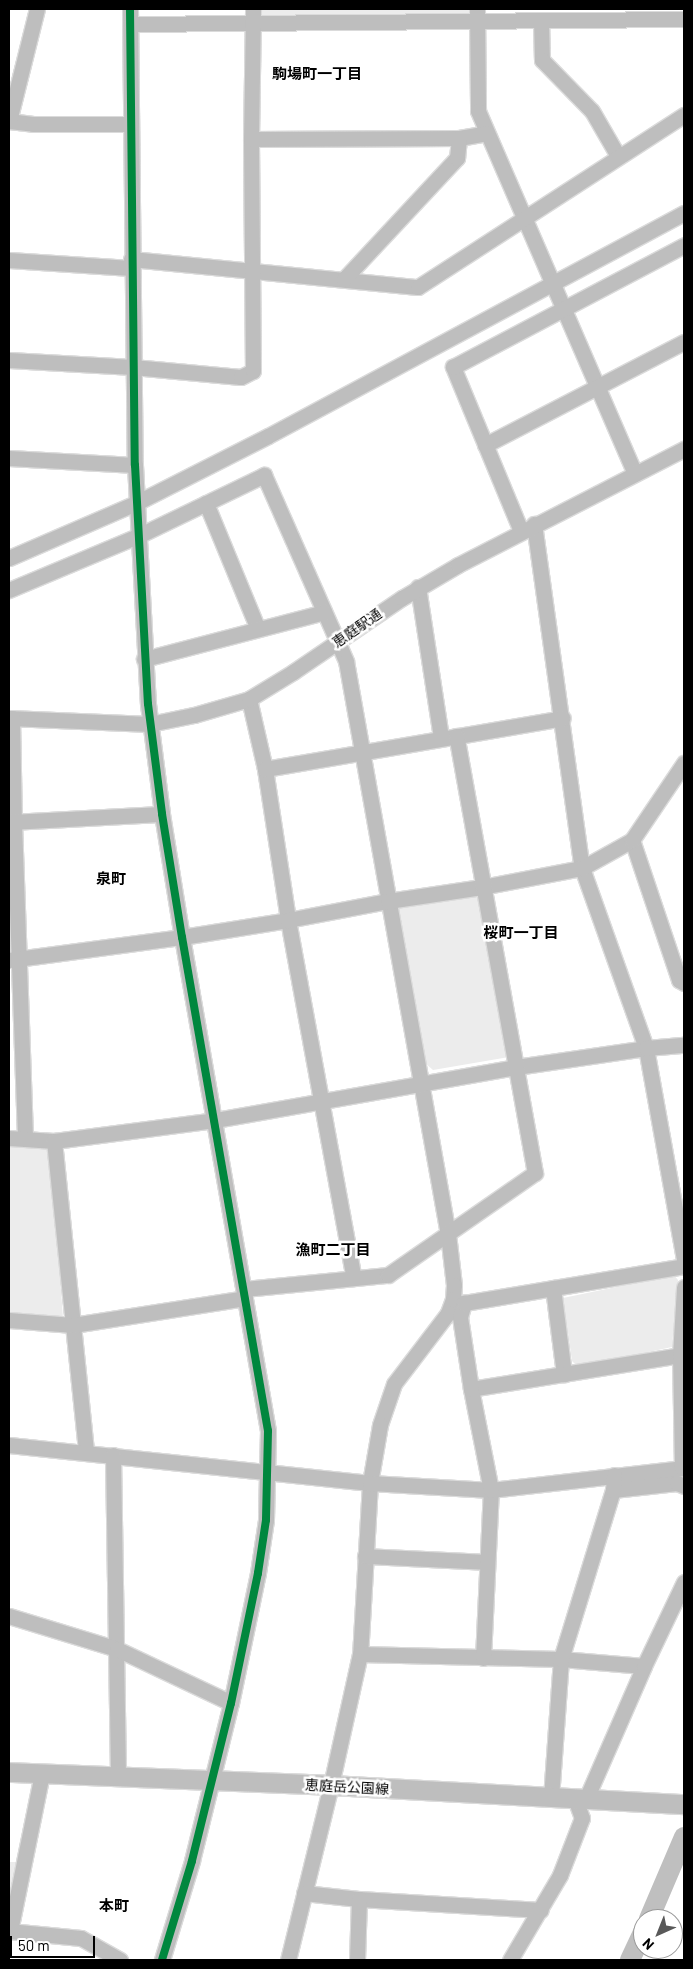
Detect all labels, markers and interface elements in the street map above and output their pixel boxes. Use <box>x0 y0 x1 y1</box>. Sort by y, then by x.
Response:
district label: 駒場町一丁目 <box>272 65 362 83</box>
street label: 恵庭駅通 <box>329 605 385 651</box>
district label: 泉町 <box>96 870 126 888</box>
district label: 桜町一丁目 <box>484 924 558 942</box>
district label: 漁町二丁目 <box>296 1241 370 1259</box>
street label: 恵庭岳公園線 <box>305 1776 389 1798</box>
district label: 本町 <box>99 1897 129 1915</box>
north arrow <box>633 1909 683 1959</box>
scale bar <box>12 1926 98 1958</box>
text: N <box>639 1935 657 1954</box>
text: 50 m <box>18 1936 50 1954</box>

